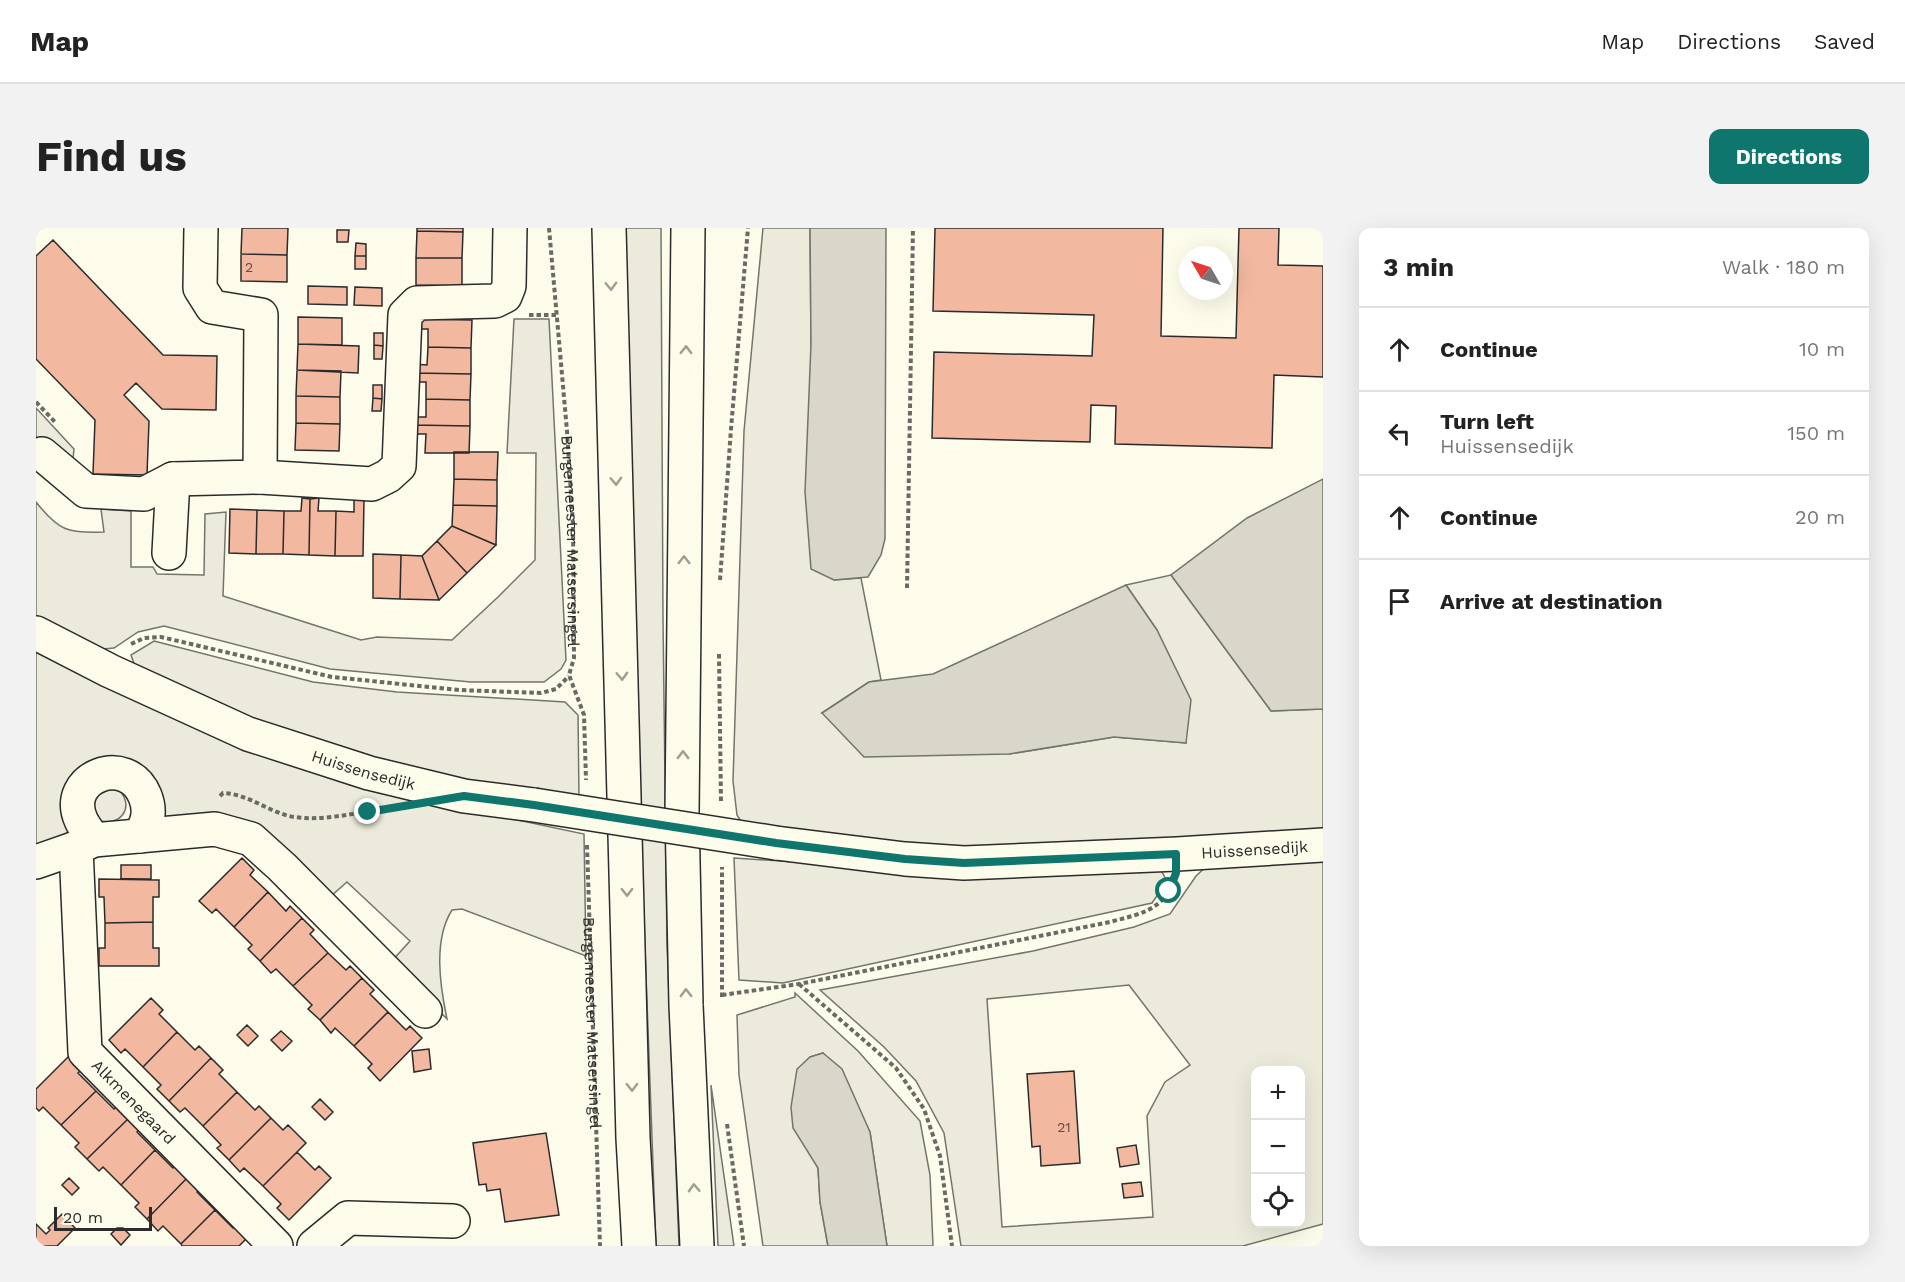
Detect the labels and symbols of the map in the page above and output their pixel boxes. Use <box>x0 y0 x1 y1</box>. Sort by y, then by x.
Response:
north arrow <box>1179 246 1233 300</box>
house number: 2 <box>245 259 253 275</box>
one-way arrow <box>605 282 617 291</box>
one-way arrow <box>679 346 692 355</box>
street label: Burgemeester Matsersingel <box>558 435 583 647</box>
one-way arrow <box>610 477 623 486</box>
one-way arrow <box>678 556 690 565</box>
one-way arrow <box>615 672 628 681</box>
street label: Huissensedijk <box>309 746 417 793</box>
one-way arrow <box>676 751 689 760</box>
route end <box>354 798 380 824</box>
street label: Huissensedijk <box>1201 836 1309 862</box>
route start <box>1155 877 1181 903</box>
one-way arrow <box>621 888 634 897</box>
street label: Burgemeester Matsersingel <box>580 917 606 1129</box>
one-way arrow <box>679 988 692 997</box>
street label: Alkmenegaard <box>88 1055 180 1148</box>
one-way arrow <box>626 1083 638 1092</box>
house number: 21 <box>1057 1119 1071 1135</box>
one-way arrow <box>688 1183 701 1192</box>
scale bar <box>54 1204 152 1232</box>

